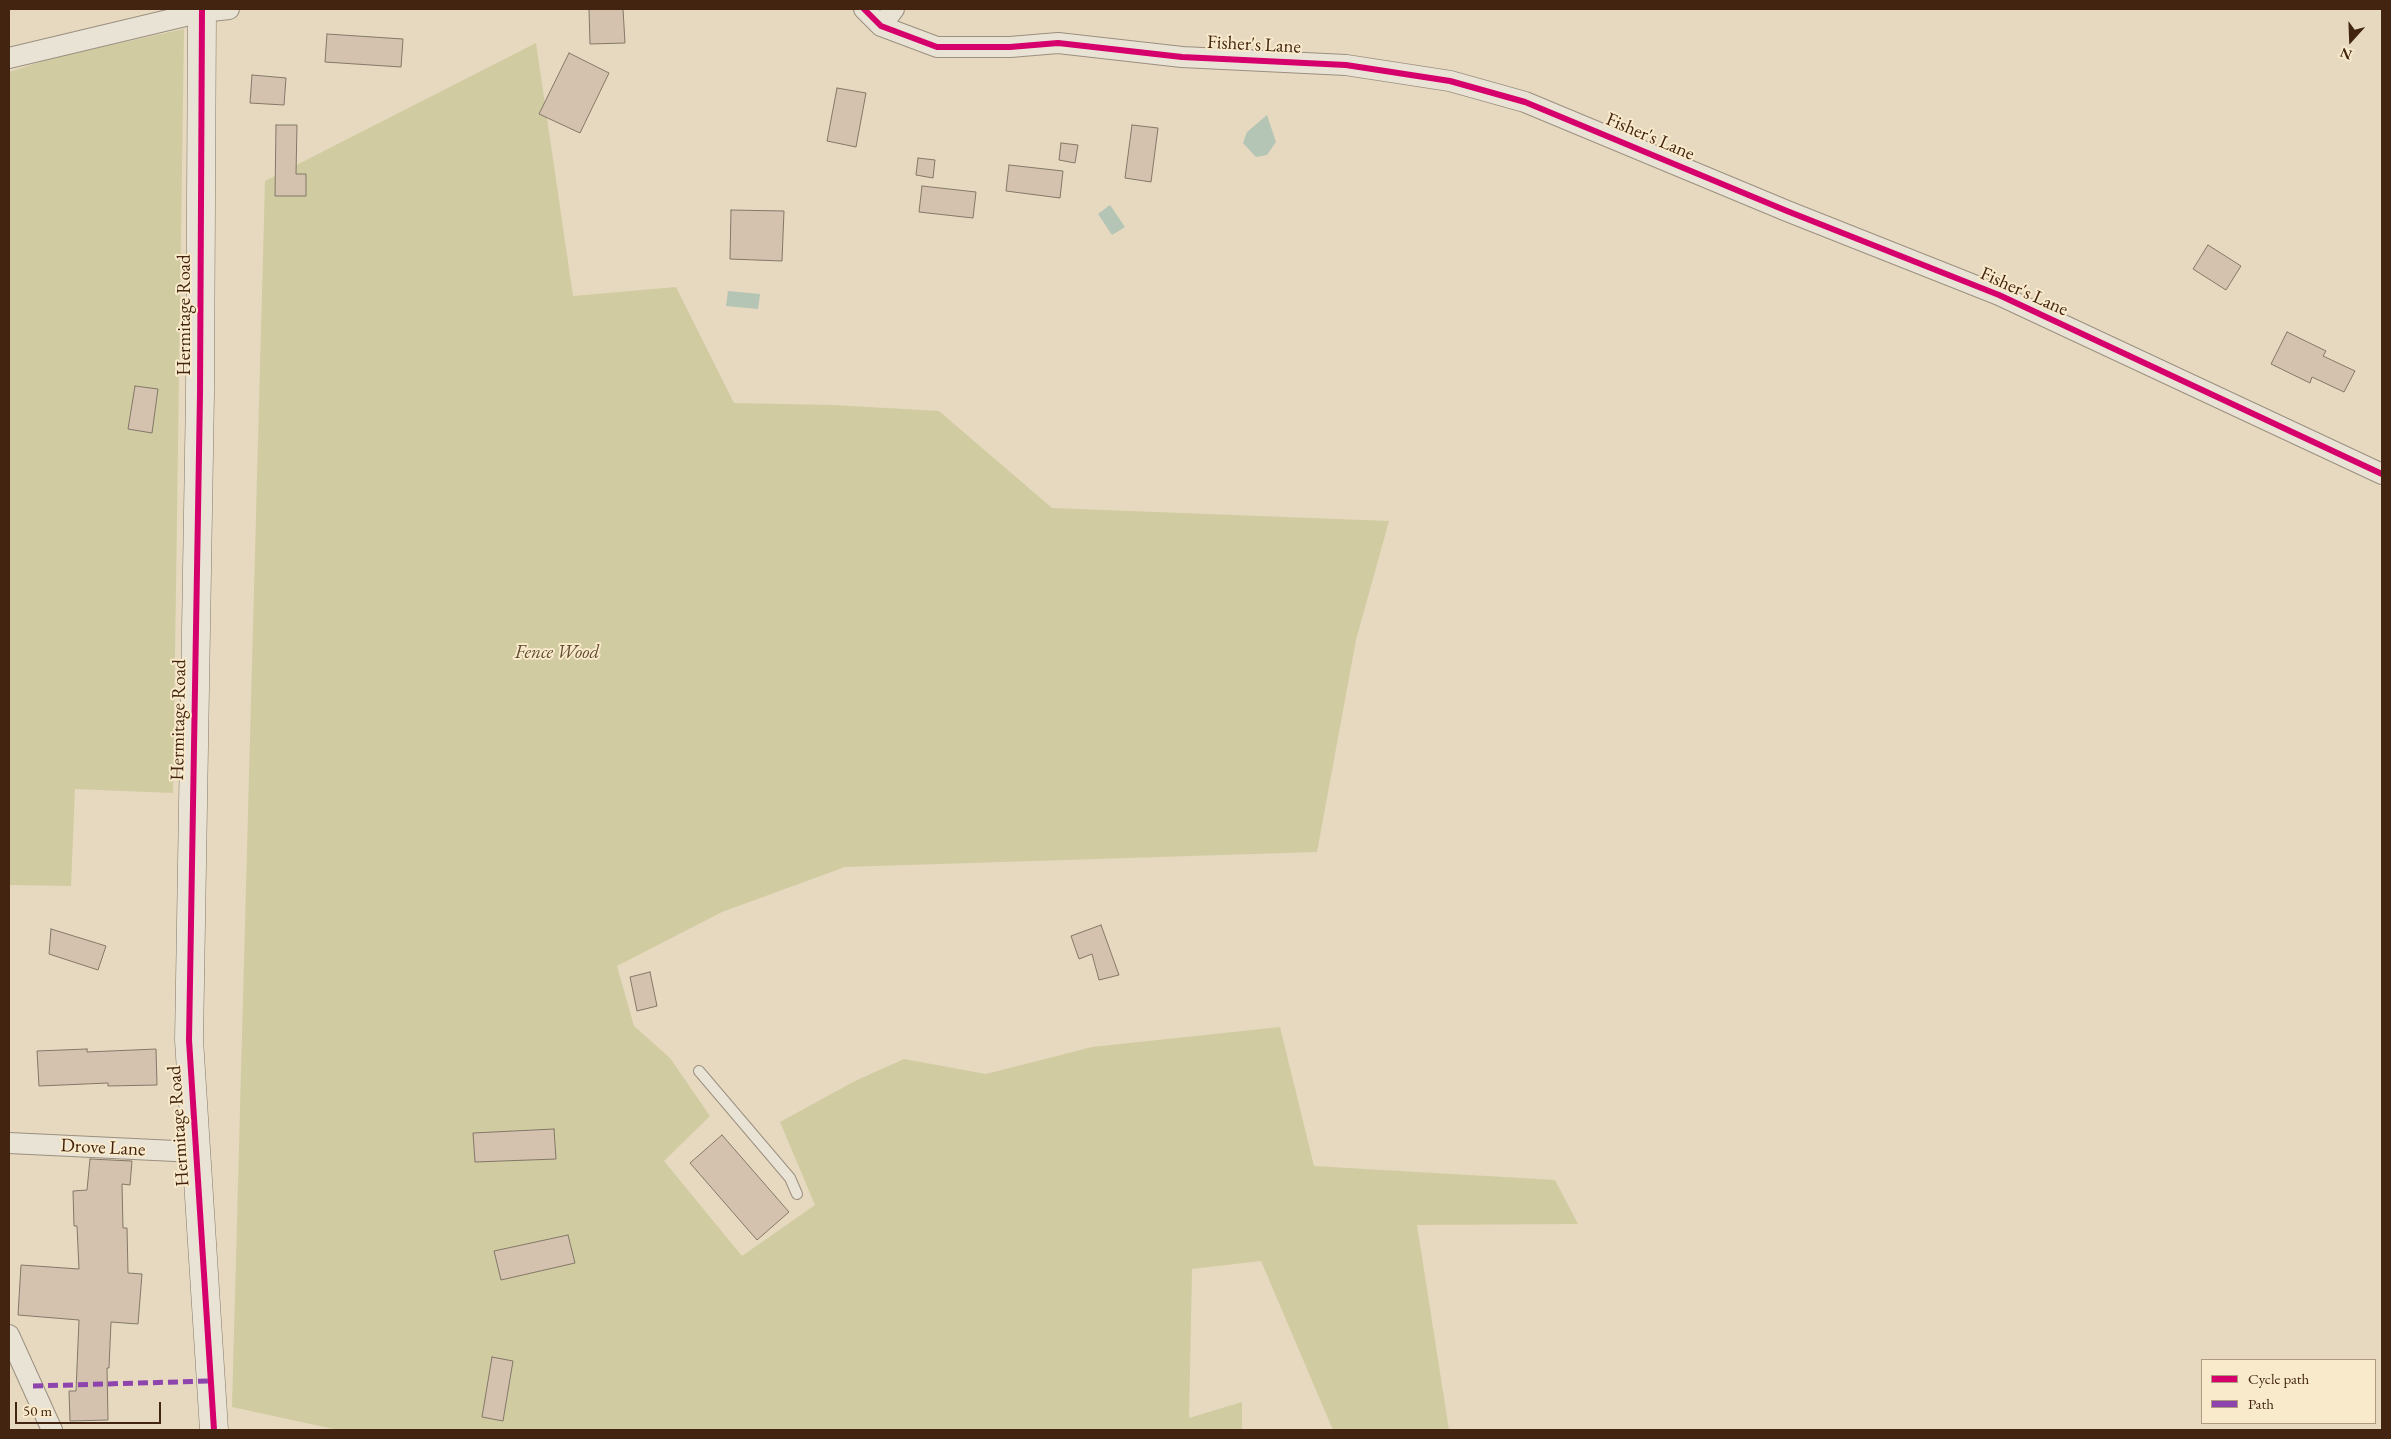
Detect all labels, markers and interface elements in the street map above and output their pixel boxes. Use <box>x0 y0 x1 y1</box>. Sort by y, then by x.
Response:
north arrow <box>2326 15 2376 65</box>
street label: Fisher's Lane <box>1207 31 1301 59</box>
text: N <box>2337 44 2354 64</box>
street label: Fisher's Lane <box>1602 108 1698 166</box>
street label: Hermitage Road <box>174 254 196 376</box>
street label: Fisher's Lane <box>1976 262 2072 322</box>
park label: Fence Wood <box>515 642 599 664</box>
street label: Hermitage Road <box>167 659 191 781</box>
street label: Hermitage Road <box>163 1065 195 1187</box>
street label: Drove Lane <box>60 1134 146 1162</box>
legend <box>2201 1359 2376 1424</box>
text: Cycle path <box>2248 1369 2309 1388</box>
scale bar <box>18 1392 164 1424</box>
text: Path <box>2248 1394 2274 1413</box>
text: 50 m <box>23 1401 52 1420</box>

